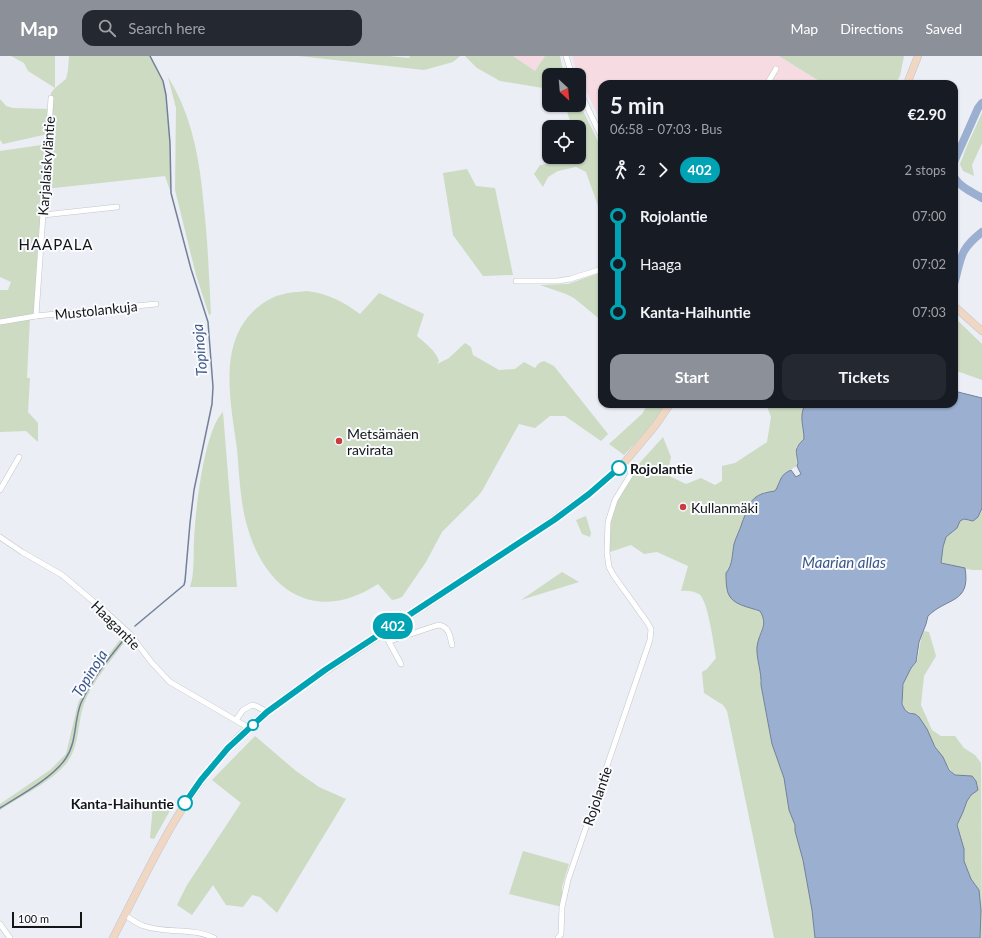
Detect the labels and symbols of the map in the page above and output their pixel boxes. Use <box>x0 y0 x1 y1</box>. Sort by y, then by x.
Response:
north arrow <box>542 68 586 112</box>
street label: Karjalaiskyläntie <box>34 116 58 216</box>
district label: HAAPALA <box>18 235 94 253</box>
street label: Mustolankuja <box>54 297 138 323</box>
water label: Topinoja <box>188 323 210 377</box>
place label: Metsämäen ravirata <box>347 425 419 458</box>
marker: Metsämäen ravirata <box>334 436 344 446</box>
marker: Rojolantie <box>611 460 627 476</box>
place label: Rojolantie <box>630 460 694 477</box>
place label: Kullanmäki <box>691 499 758 516</box>
marker: Kullanmäki <box>678 502 688 512</box>
water label: Maarian allas <box>802 553 886 571</box>
street label: Haagantie <box>88 597 144 653</box>
line badge: 402 <box>370 613 416 639</box>
water label: Topinoja <box>67 646 111 700</box>
unlabelled marker <box>247 719 259 731</box>
street label: Rojolantie <box>579 764 615 828</box>
place label: Kanta-Haihuntie <box>71 795 175 812</box>
marker: Kanta-Haihuntie <box>177 795 193 811</box>
scale bar <box>12 910 82 929</box>

